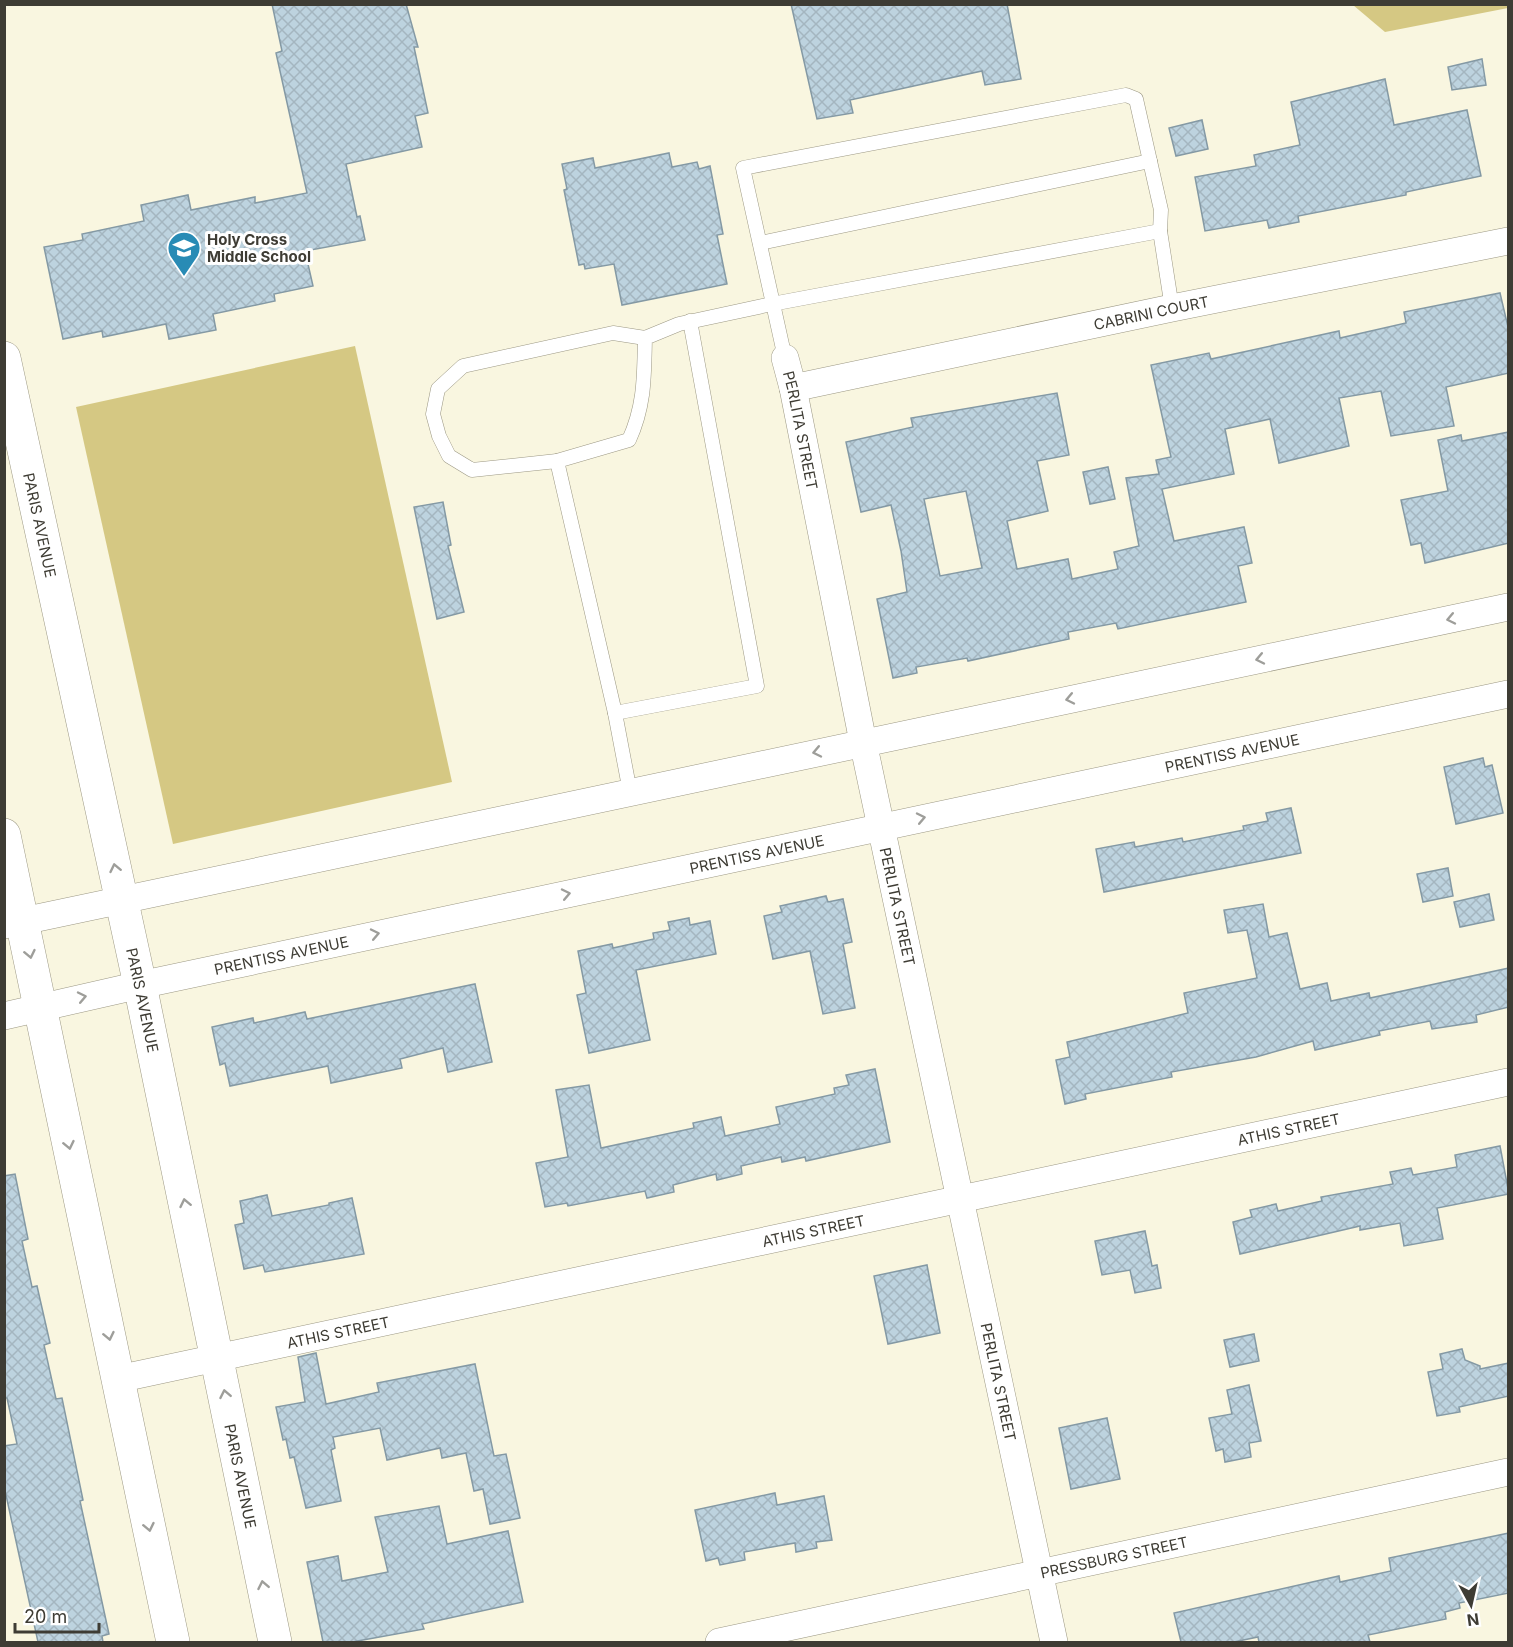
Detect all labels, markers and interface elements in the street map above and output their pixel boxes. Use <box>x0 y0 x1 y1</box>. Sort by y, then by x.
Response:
school or university icon: Holy Cross Middle School <box>166 230 202 277</box>
place label: Holy Cross Middle School <box>207 230 311 266</box>
street label: CABRINI COURT <box>1092 291 1210 334</box>
street label: PERLITA STREET <box>779 369 822 491</box>
street label: PARIS AVENUE <box>20 471 61 579</box>
one-way arrow <box>1447 612 1457 625</box>
one-way arrow <box>1256 652 1266 665</box>
one-way arrow <box>1065 692 1075 705</box>
street label: PRENTISS AVENUE <box>1163 729 1301 776</box>
one-way arrow <box>812 745 822 758</box>
one-way arrow <box>916 812 926 825</box>
street label: PRENTISS AVENUE <box>688 830 826 877</box>
street label: PERLITA STREET <box>876 846 920 967</box>
one-way arrow <box>109 864 122 874</box>
one-way arrow <box>561 888 571 901</box>
one-way arrow <box>370 929 380 942</box>
street label: PRENTISS AVENUE <box>212 931 350 978</box>
street label: PARIS AVENUE <box>123 946 163 1054</box>
one-way arrow <box>22 949 35 959</box>
one-way arrow <box>77 992 87 1005</box>
street label: ATHIS STREET <box>1235 1109 1342 1149</box>
one-way arrow <box>62 1140 75 1150</box>
one-way arrow <box>180 1198 193 1208</box>
street label: ATHIS STREET <box>760 1210 866 1251</box>
street label: ATHIS STREET <box>285 1312 391 1352</box>
street label: PERLITA STREET <box>977 1321 1021 1443</box>
one-way arrow <box>102 1331 115 1341</box>
one-way arrow <box>219 1389 232 1399</box>
street label: PARIS AVENUE <box>221 1422 261 1530</box>
one-way arrow <box>141 1522 154 1532</box>
street label: PRESSBURG STREET <box>1038 1532 1189 1582</box>
north arrow <box>1441 1575 1501 1635</box>
one-way arrow <box>257 1580 270 1590</box>
scale bar <box>15 1596 99 1634</box>
text: 20 m <box>24 1606 67 1627</box>
text: N <box>1466 1609 1481 1631</box>

